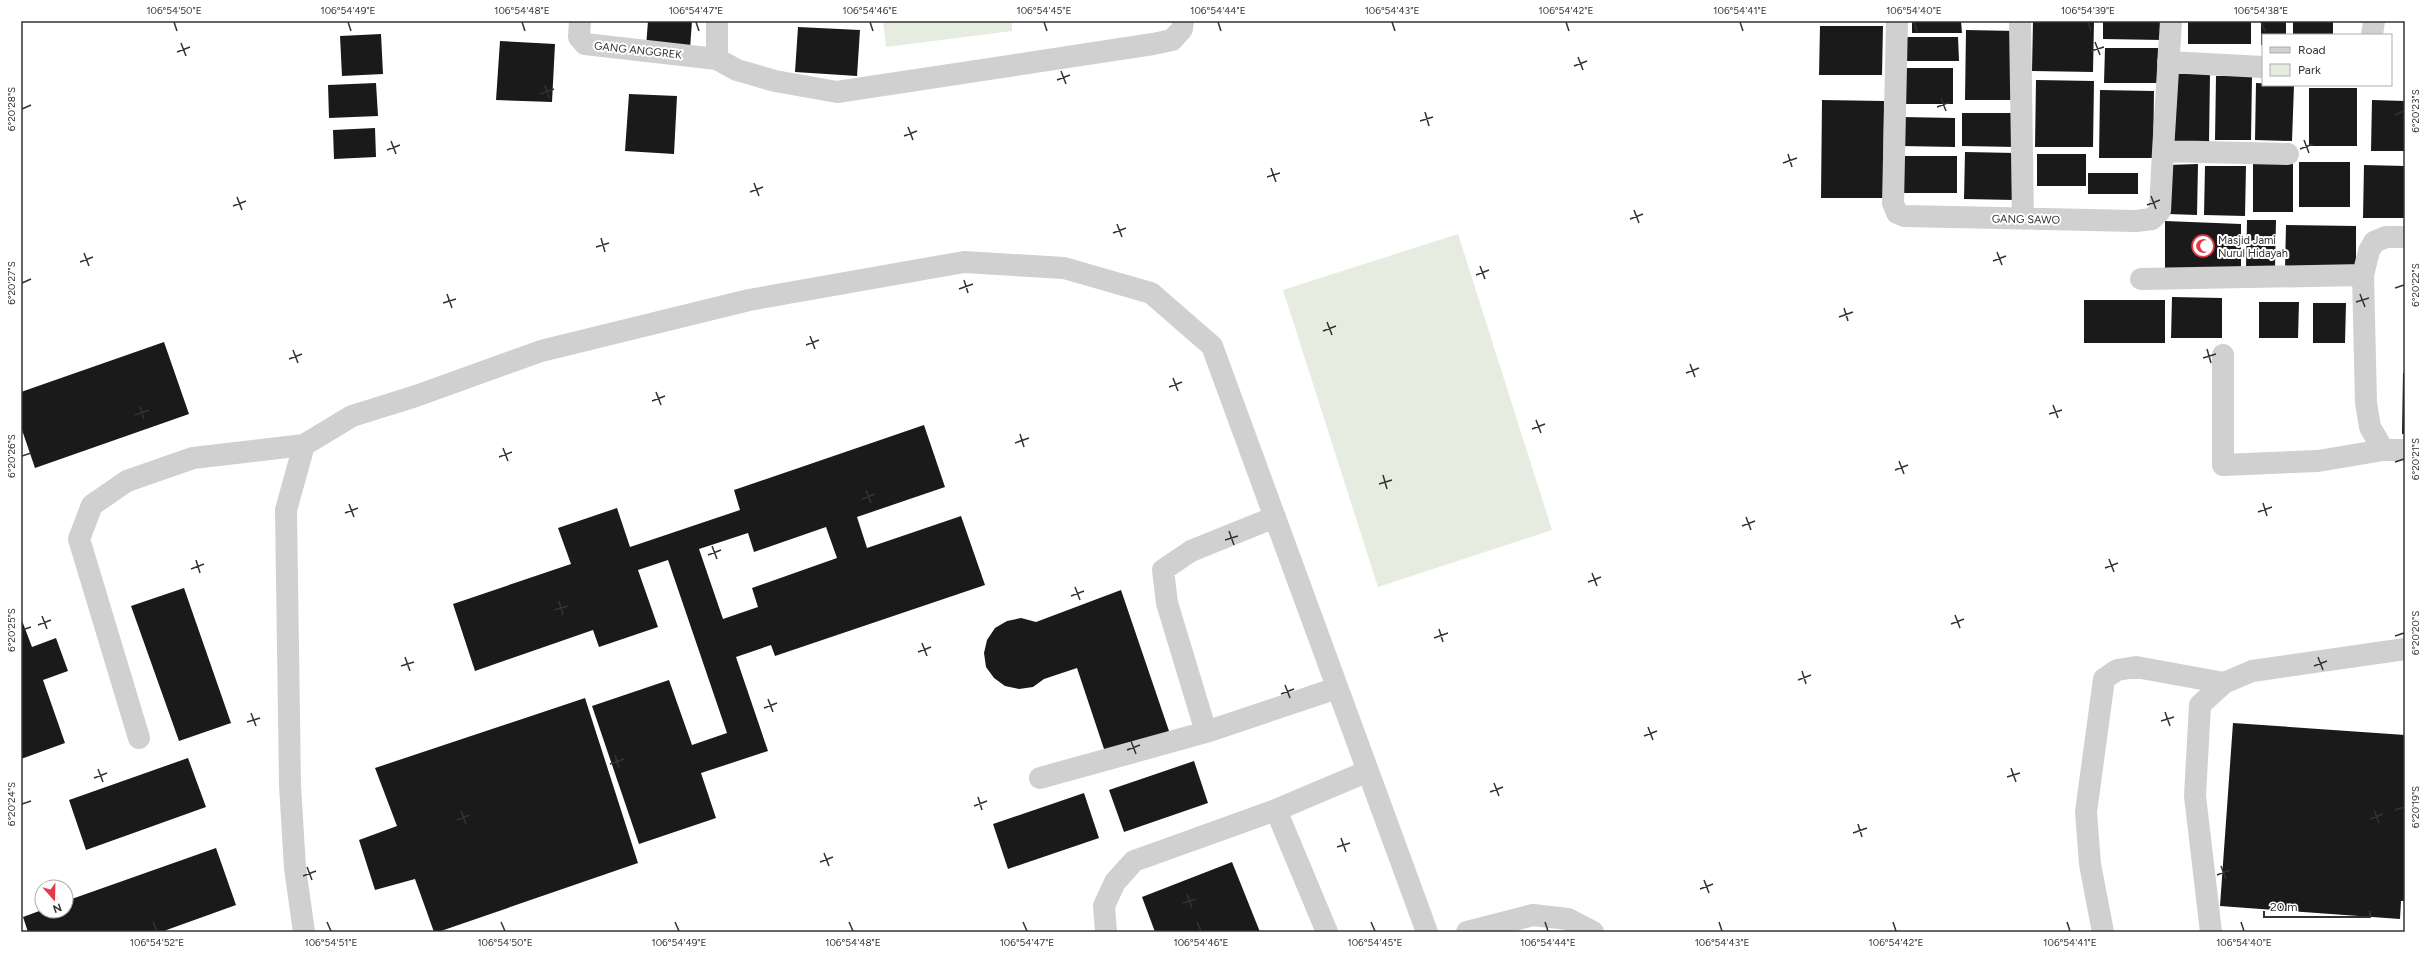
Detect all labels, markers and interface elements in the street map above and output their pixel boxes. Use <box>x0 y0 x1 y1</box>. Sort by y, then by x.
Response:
text: 106°54'50"E <box>146 4 202 17</box>
text: 106°54'49"E <box>321 4 375 17</box>
text: 106°54'48"E <box>494 4 550 17</box>
text: 106°54'47"E <box>669 4 723 17</box>
text: 106°54'46"E <box>843 4 897 17</box>
text: 106°54'45"E <box>1017 4 1072 17</box>
text: 106°54'44"E <box>1190 4 1246 17</box>
text: 106°54'43"E <box>1365 4 1419 17</box>
text: 106°54'42"E <box>1539 4 1593 17</box>
text: 106°54'41"E <box>1713 4 1767 17</box>
text: 106°54'40"E <box>1886 4 1942 17</box>
text: 106°54'39"E <box>2061 4 2115 17</box>
text: 106°54'38"E <box>2234 4 2288 17</box>
legend <box>2262 34 2392 86</box>
street label: GANG ANGGREK <box>593 39 683 62</box>
text: Road <box>2298 43 2326 57</box>
text: Park <box>2298 63 2321 77</box>
text: 6°20'28"S <box>5 87 18 131</box>
text: 6°20'23"S <box>2409 89 2422 133</box>
street label: GANG SAWO <box>1992 212 2061 227</box>
mosque icon: Masjid Jami Nurul Hidayah <box>2190 233 2216 259</box>
place label: Masjid Jami Nurul Hidayah <box>2218 234 2288 260</box>
text: 6°20'27"S <box>5 261 18 305</box>
text: 6°20'22"S <box>2409 263 2422 307</box>
text: 6°20'26"S <box>5 434 18 478</box>
text: 6°20'21"S <box>2409 438 2422 480</box>
text: 6°20'25"S <box>5 608 18 652</box>
text: 6°20'20"S <box>2409 611 2422 655</box>
text: 6°20'24"S <box>5 782 18 826</box>
text: 6°20'19"S <box>2409 786 2422 828</box>
north arrow <box>34 879 74 919</box>
scale bar <box>2264 893 2370 919</box>
text: N <box>51 900 63 915</box>
text: 20 m <box>2270 900 2298 914</box>
text: 106°54'52"E <box>130 936 184 949</box>
text: 106°54'51"E <box>305 936 358 949</box>
text: 106°54'50"E <box>477 936 533 949</box>
text: 106°54'49"E <box>652 936 706 949</box>
text: 106°54'48"E <box>825 936 881 949</box>
text: 106°54'47"E <box>1000 936 1054 949</box>
text: 106°54'46"E <box>1174 936 1228 949</box>
text: 106°54'45"E <box>1348 936 1403 949</box>
text: 106°54'44"E <box>1520 936 1576 949</box>
text: 106°54'43"E <box>1695 936 1749 949</box>
text: 106°54'42"E <box>1869 936 1923 949</box>
text: 106°54'41"E <box>2043 936 2097 949</box>
text: 106°54'40"E <box>2216 936 2272 949</box>

